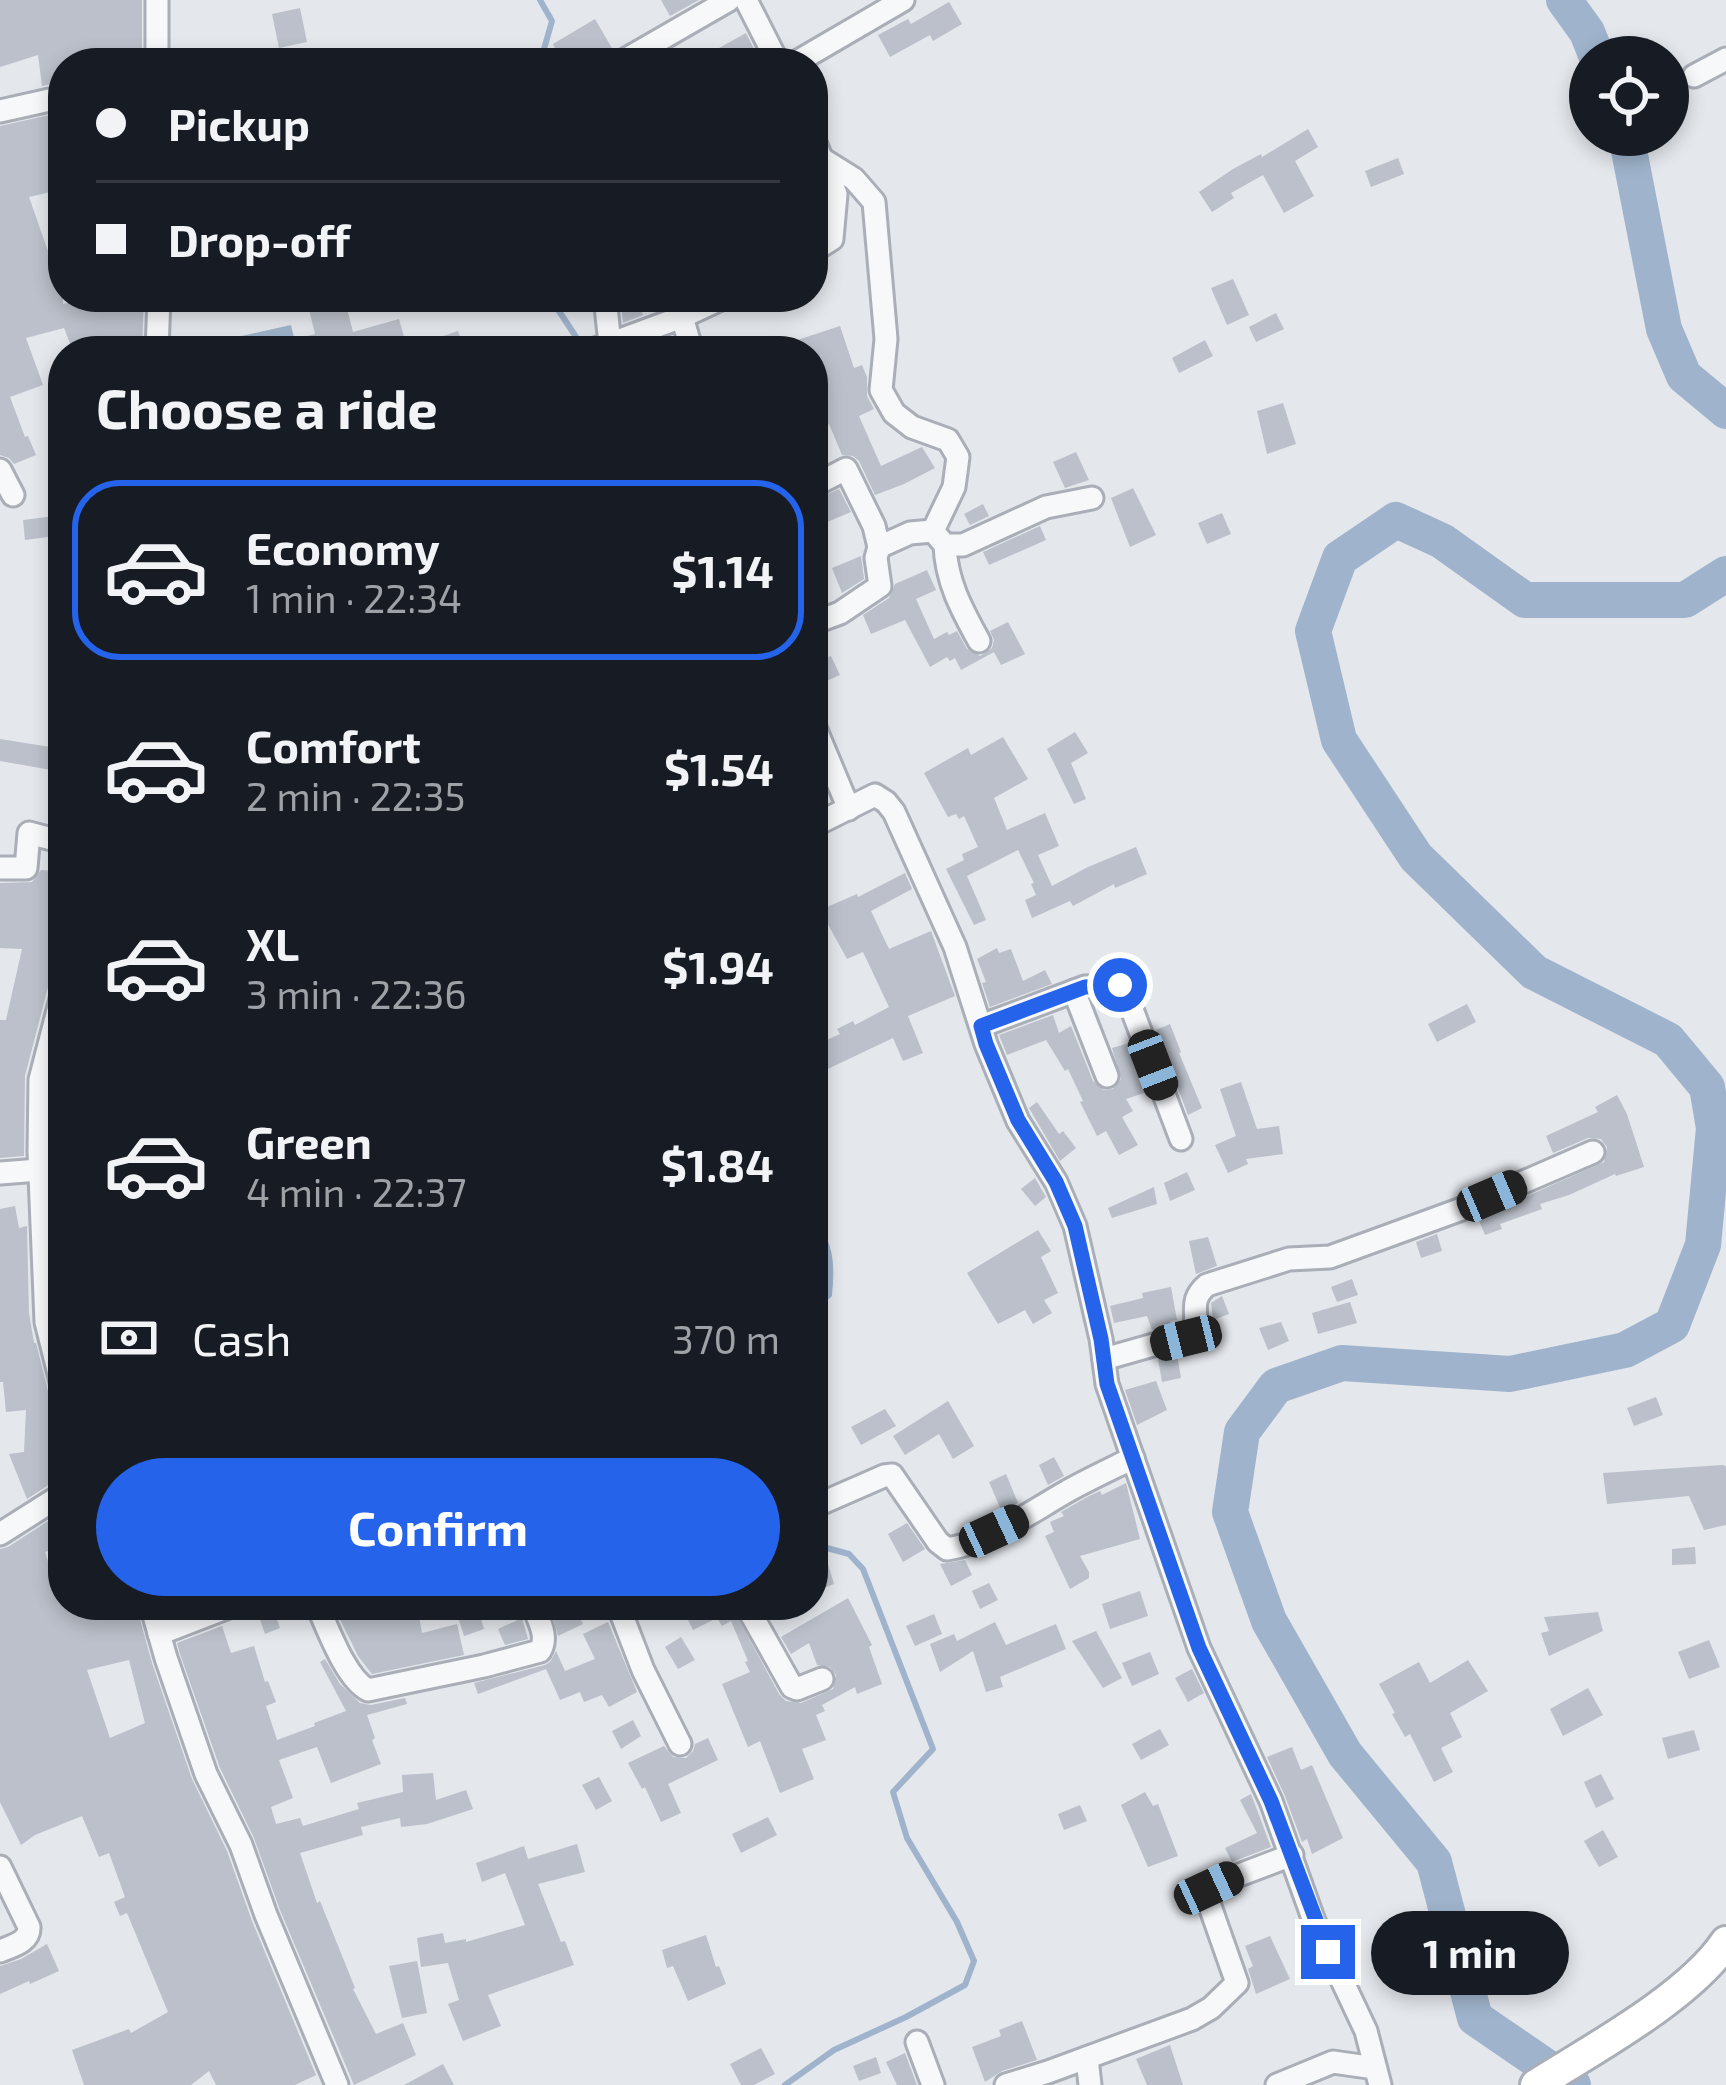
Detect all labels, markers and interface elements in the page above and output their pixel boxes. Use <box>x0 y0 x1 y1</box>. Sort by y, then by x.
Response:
map controls <box>1569 36 1689 156</box>
button: locate <box>1569 36 1689 156</box>
text: Pickup <box>168 96 310 150</box>
text: Drop-off <box>168 212 350 266</box>
text: Choose a ride <box>96 375 438 440</box>
icon: car <box>102 516 210 624</box>
text: Economy <box>246 520 440 574</box>
text: $1.14 <box>671 543 774 597</box>
text: 1 min · 22:34 <box>246 574 462 621</box>
icon: car <box>102 714 210 822</box>
text: Comfort <box>246 718 421 772</box>
text: $1.54 <box>664 741 774 795</box>
text: 2 min · 22:35 <box>246 772 465 819</box>
icon: car <box>102 912 210 1020</box>
text: XL <box>246 916 299 970</box>
text: $1.94 <box>662 939 774 993</box>
route start <box>1093 958 1147 1012</box>
text: 3 min · 22:36 <box>246 970 467 1017</box>
car <box>1123 1025 1183 1105</box>
icon: car <box>102 1110 210 1218</box>
text: Green <box>246 1114 372 1168</box>
text: $1.84 <box>661 1137 774 1191</box>
car <box>1452 1165 1532 1227</box>
text: 4 min · 22:37 <box>246 1168 466 1215</box>
icon: cash <box>96 1305 162 1371</box>
text: Cash <box>192 1311 291 1365</box>
car <box>1147 1312 1225 1364</box>
text: 370 m <box>672 1315 780 1362</box>
button: Confirm <box>96 1458 780 1596</box>
car <box>954 1499 1034 1563</box>
car <box>1169 1856 1249 1920</box>
callout: 1 min <box>1370 1910 1568 1994</box>
route end <box>1301 1925 1355 1979</box>
text: 1 min <box>1423 1929 1517 1976</box>

